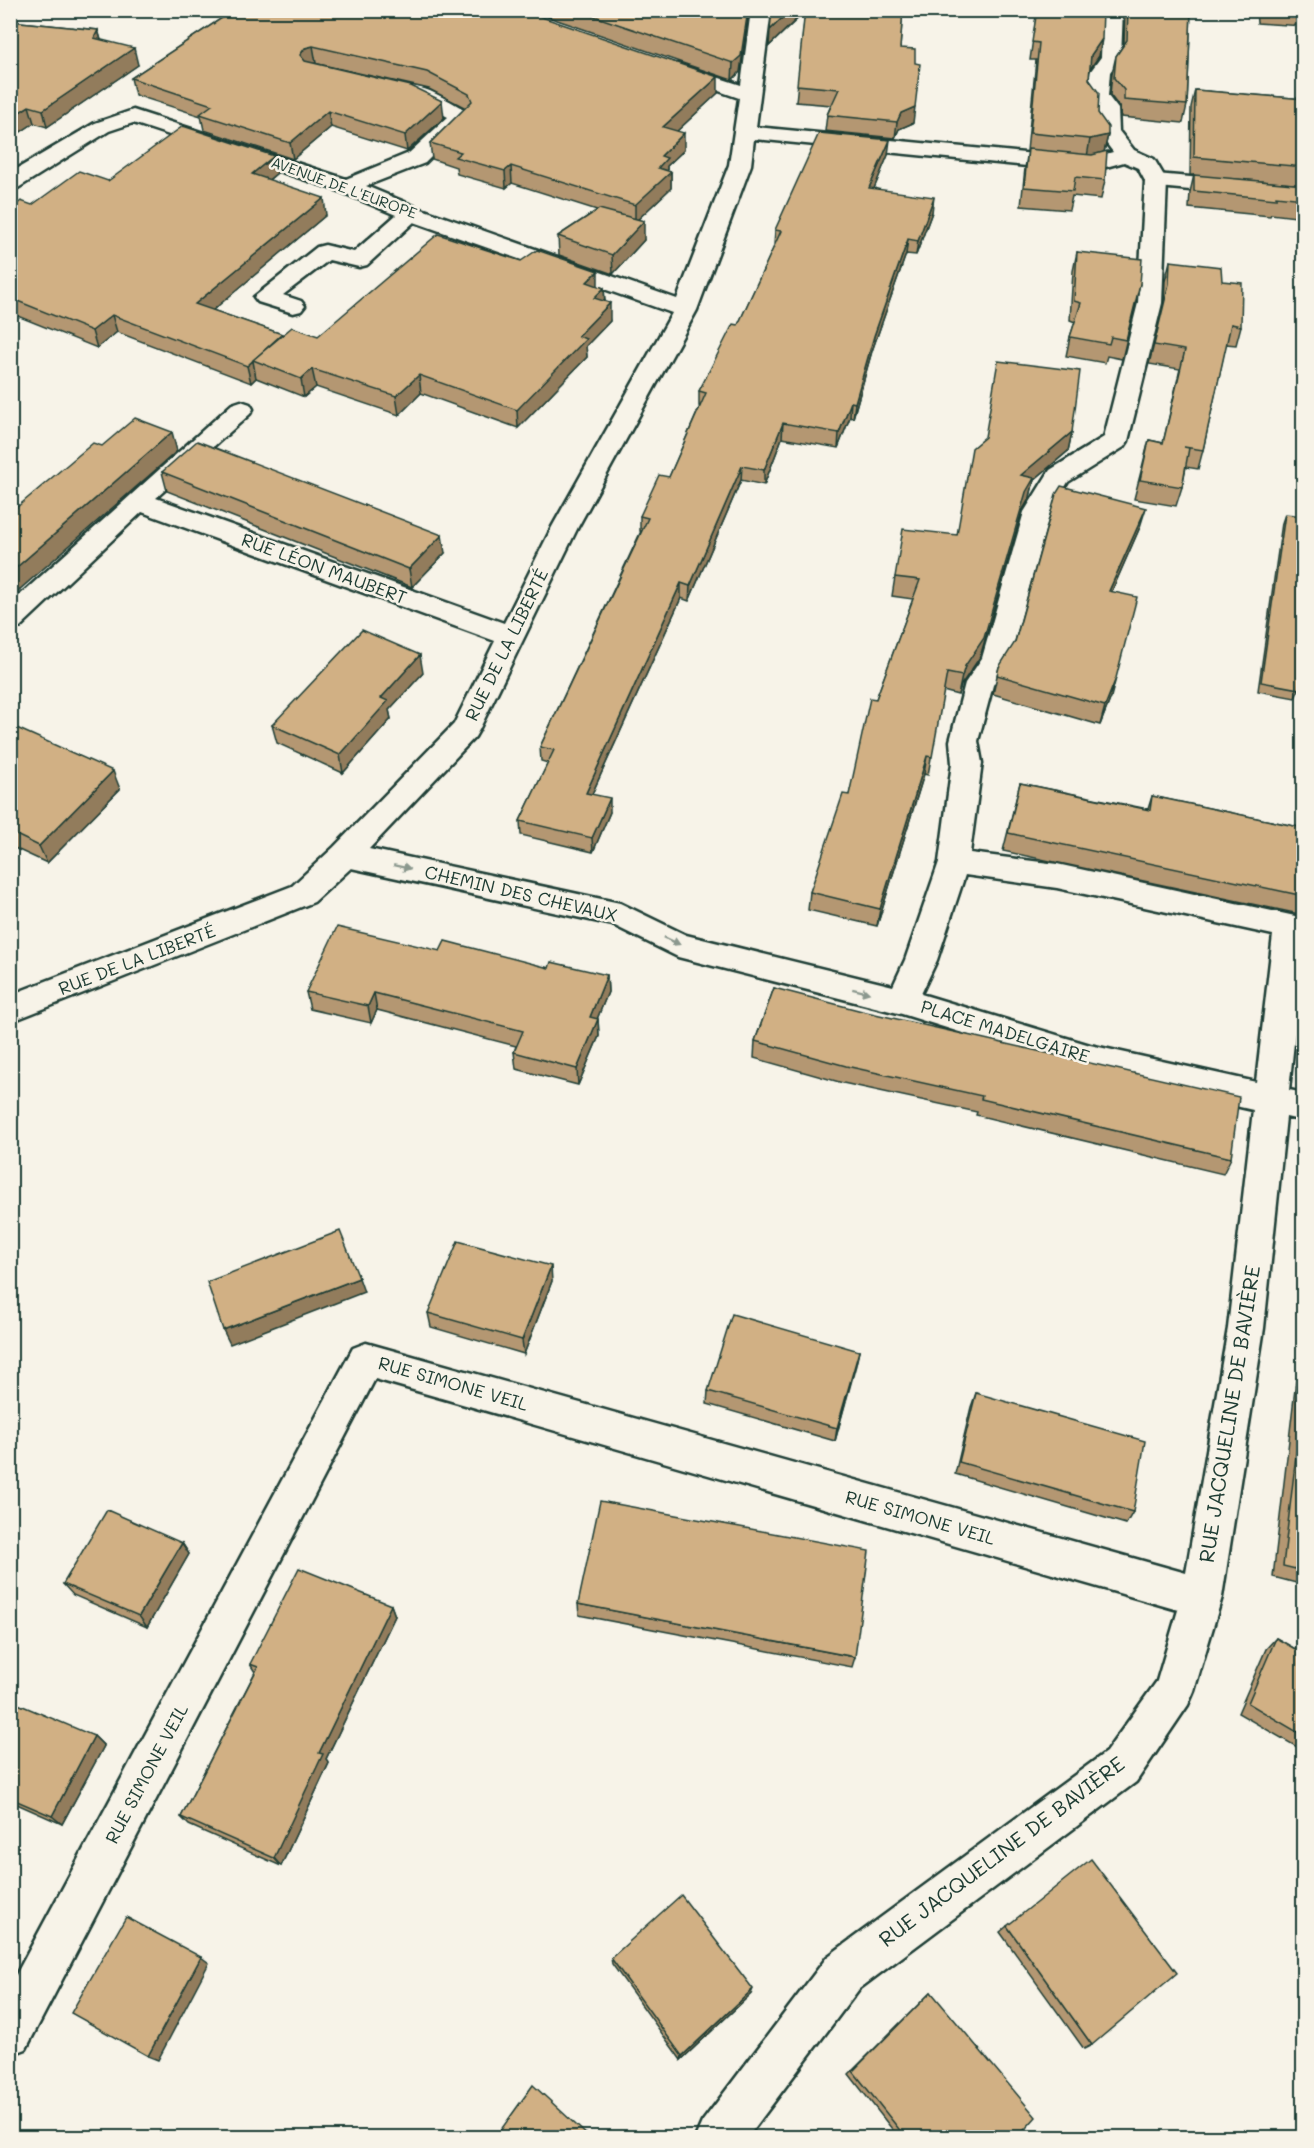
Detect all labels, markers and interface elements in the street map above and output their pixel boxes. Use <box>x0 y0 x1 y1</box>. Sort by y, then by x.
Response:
street label: AVENUE DE L'EUROPE <box>269 151 420 223</box>
street label: RUE LÉON MAUBERT <box>238 527 410 609</box>
street label: RUE DE LA LIBERTÉ <box>459 564 553 725</box>
street label: CHEMIN DES CHEVAUX <box>422 859 620 927</box>
one-way arrow <box>392 863 411 873</box>
street label: RUE DE LA LIBERTÉ <box>55 918 219 1000</box>
one-way arrow <box>664 937 681 946</box>
one-way arrow <box>852 986 870 996</box>
street label: PLACE MADELGAIRE <box>918 994 1093 1068</box>
street label: RUE JACQUELINE DE BAVIÈRE <box>1192 1263 1265 1564</box>
street label: RUE SIMONE VEIL <box>376 1350 532 1416</box>
street label: RUE SIMONE VEIL <box>843 1484 999 1550</box>
street label: RUE SIMONE VEIL <box>99 1699 193 1848</box>
street label: RUE JACQUELINE DE BAVIÈRE <box>873 1750 1129 1952</box>

